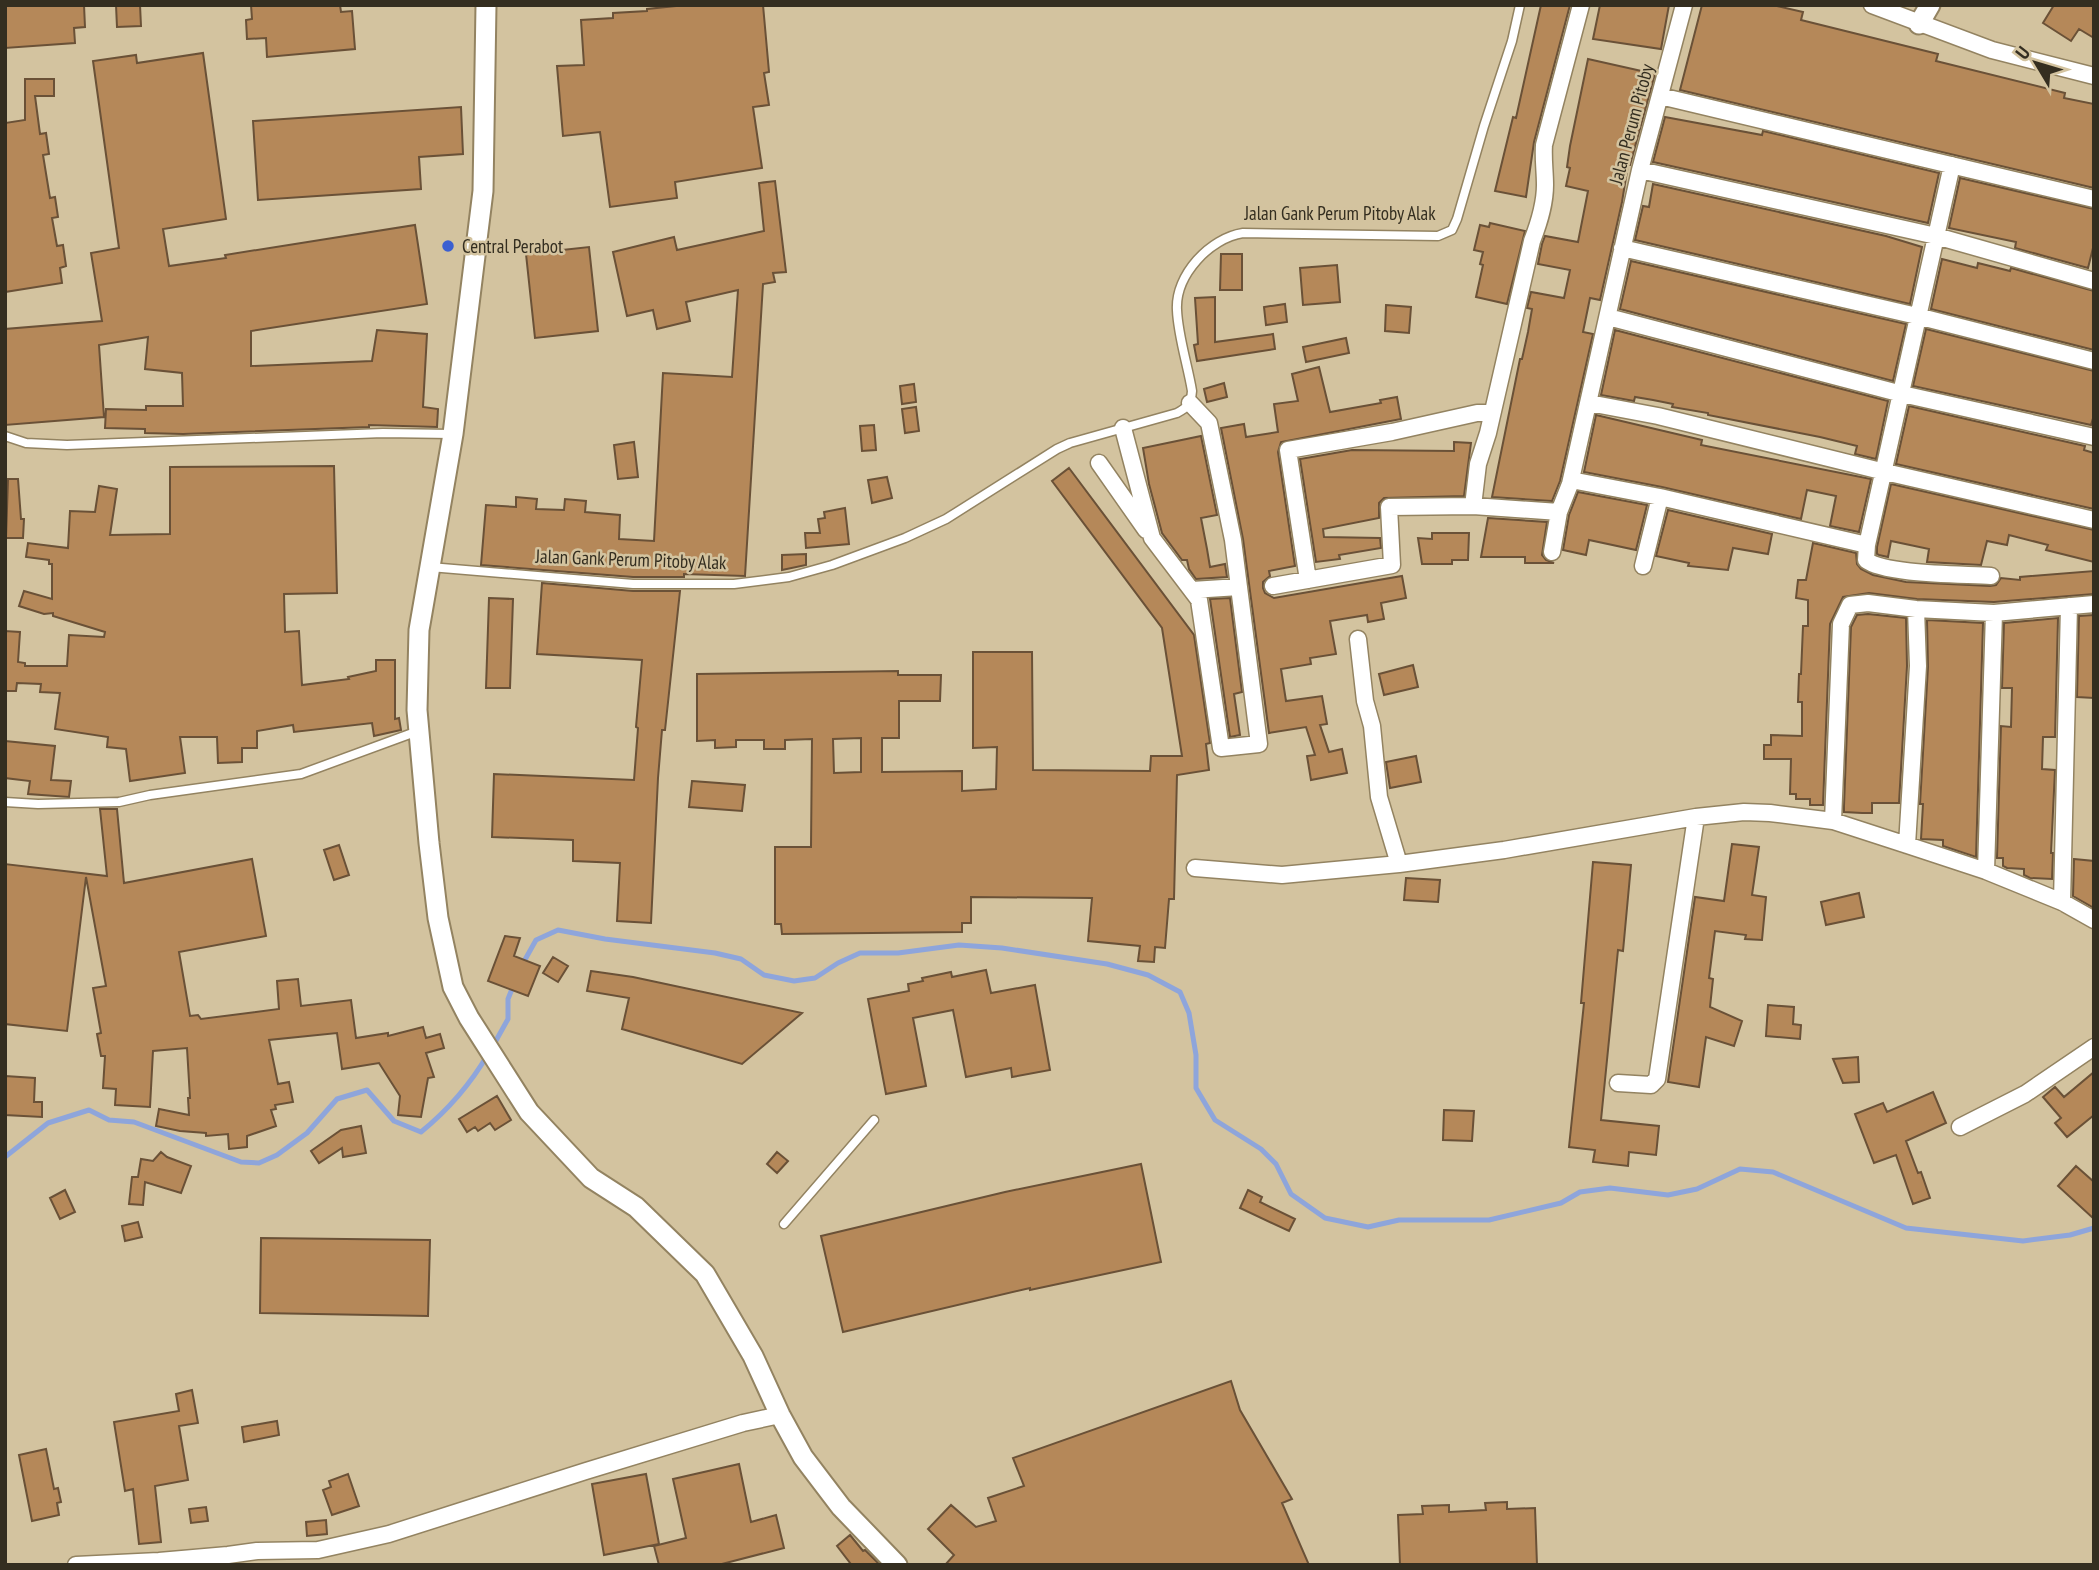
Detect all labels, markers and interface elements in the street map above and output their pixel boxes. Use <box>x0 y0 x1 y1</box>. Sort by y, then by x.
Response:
north arrow <box>2001 28 2071 98</box>
text: U <box>2010 41 2035 64</box>
street label: Jalan Perum Pitoby <box>1603 60 1659 188</box>
street label: Jalan Gank Perum Pitoby Alak <box>1243 201 1436 225</box>
place label: Central Perabot <box>462 234 564 258</box>
marker: Central Perabot <box>440 238 456 254</box>
street label: Jalan Gank Perum Pitoby Alak <box>534 544 728 574</box>

